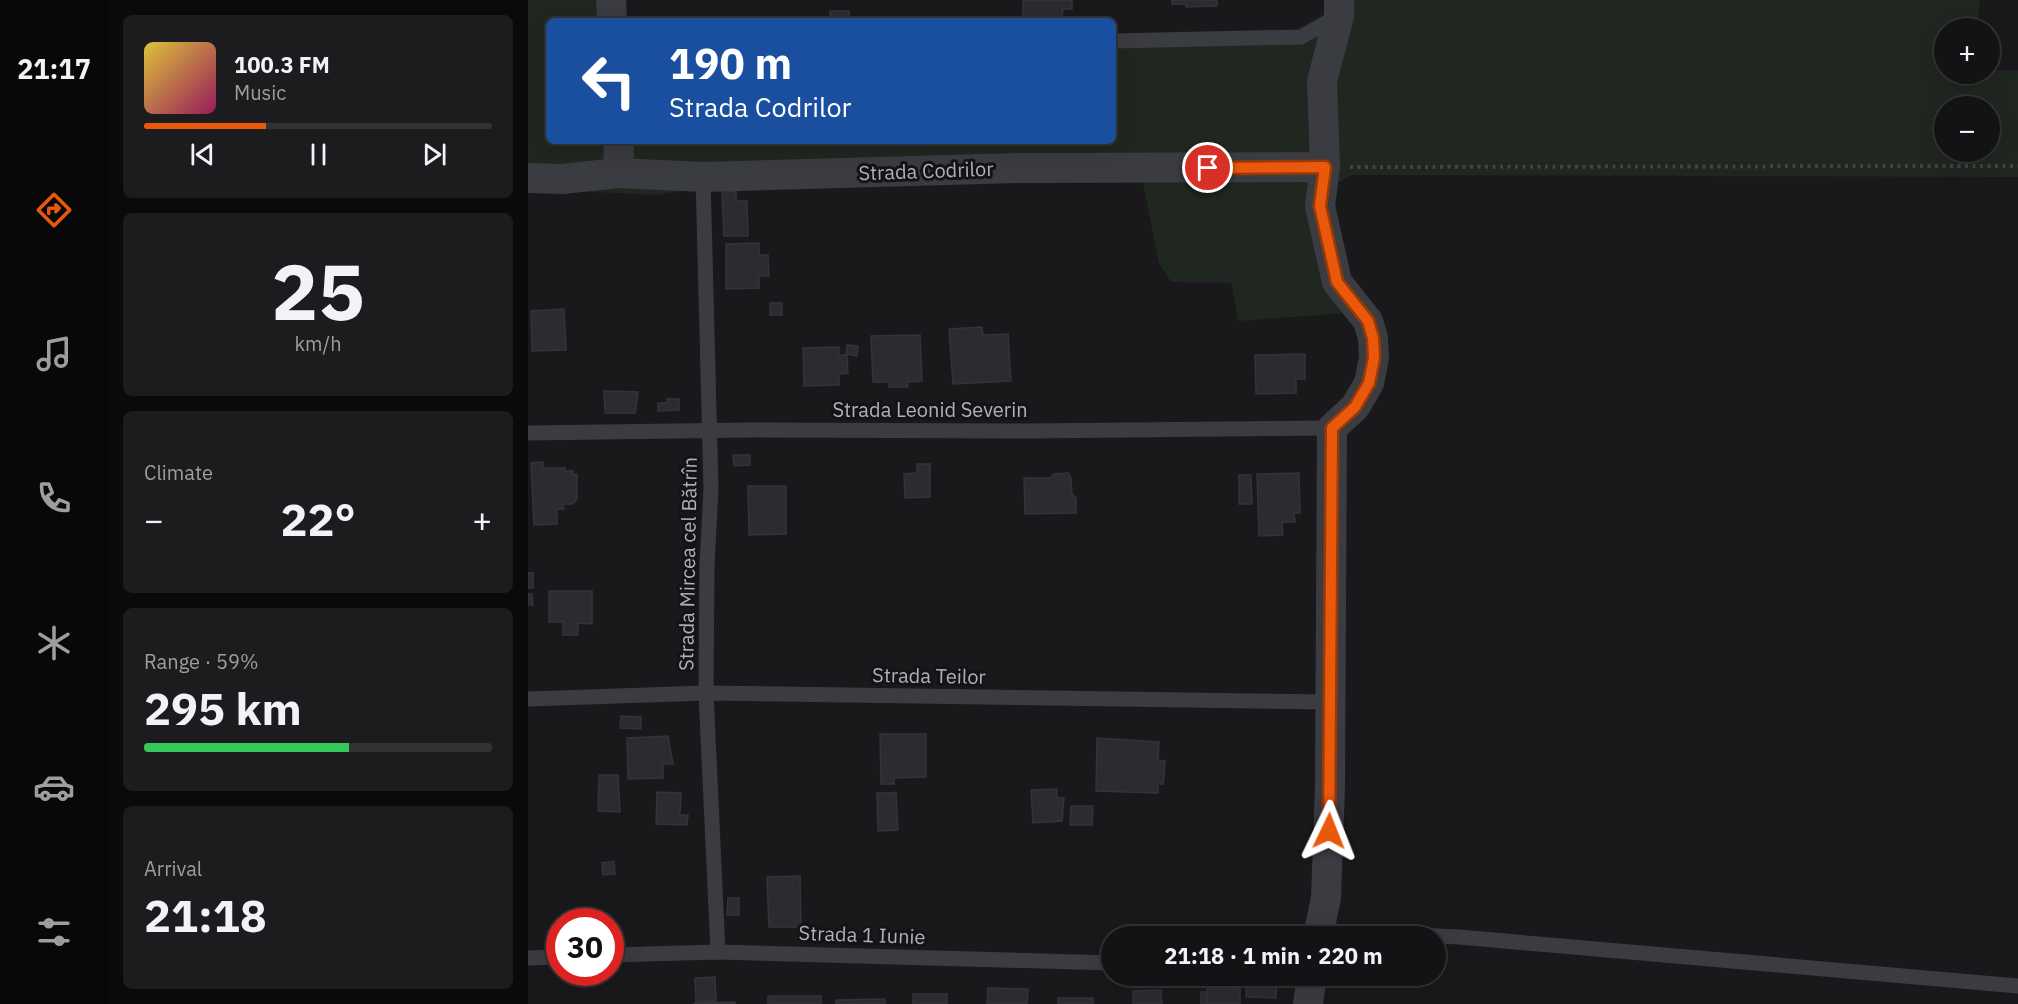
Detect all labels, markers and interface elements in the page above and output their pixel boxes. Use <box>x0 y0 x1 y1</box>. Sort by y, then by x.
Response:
map controls <box>1934 18 2000 162</box>
button: + <box>1934 18 2000 84</box>
text: 190 m <box>669 36 792 91</box>
icon: left <box>570 42 648 120</box>
text: 100.3 FM <box>234 50 330 79</box>
text: 21:17 <box>17 51 91 86</box>
text: Music <box>234 79 286 106</box>
text: Strada Codrilor <box>669 89 851 124</box>
button: − <box>1934 96 2000 162</box>
icon: previous <box>186 138 219 171</box>
icon: pause <box>302 138 335 171</box>
icon: next <box>418 138 451 171</box>
pin <box>1182 142 1233 193</box>
icon: arrive <box>1191 151 1224 184</box>
street label: Strada Codrilor <box>858 155 994 186</box>
icon: directions <box>33 189 75 231</box>
text: 25 <box>271 240 365 341</box>
text: km/h <box>294 330 342 357</box>
icon: music <box>33 333 75 375</box>
street label: Strada Leonid Severin <box>832 396 1028 423</box>
street label: Strada Mircea cel Bătrîn <box>672 457 703 671</box>
text: Climate <box>144 459 213 486</box>
icon: phone <box>33 477 75 519</box>
text: 22° <box>280 490 356 548</box>
text: − <box>144 498 164 541</box>
text: + <box>472 498 492 541</box>
icon: climate <box>33 622 75 664</box>
text: Range · 59% <box>144 648 259 675</box>
street label: Strada Teilor <box>872 661 986 690</box>
text: 295 km <box>144 679 302 737</box>
icon: car <box>33 766 75 808</box>
position arrow <box>1297 799 1361 863</box>
text: Arrival <box>144 855 202 882</box>
text: 21:18 <box>144 886 267 944</box>
speed limit sign: 30 <box>546 908 624 986</box>
icon: filters <box>33 911 75 953</box>
street label: Strada 1 Iunie <box>798 919 926 950</box>
text: 21:18 · 1 min · 220 m <box>1164 941 1383 970</box>

